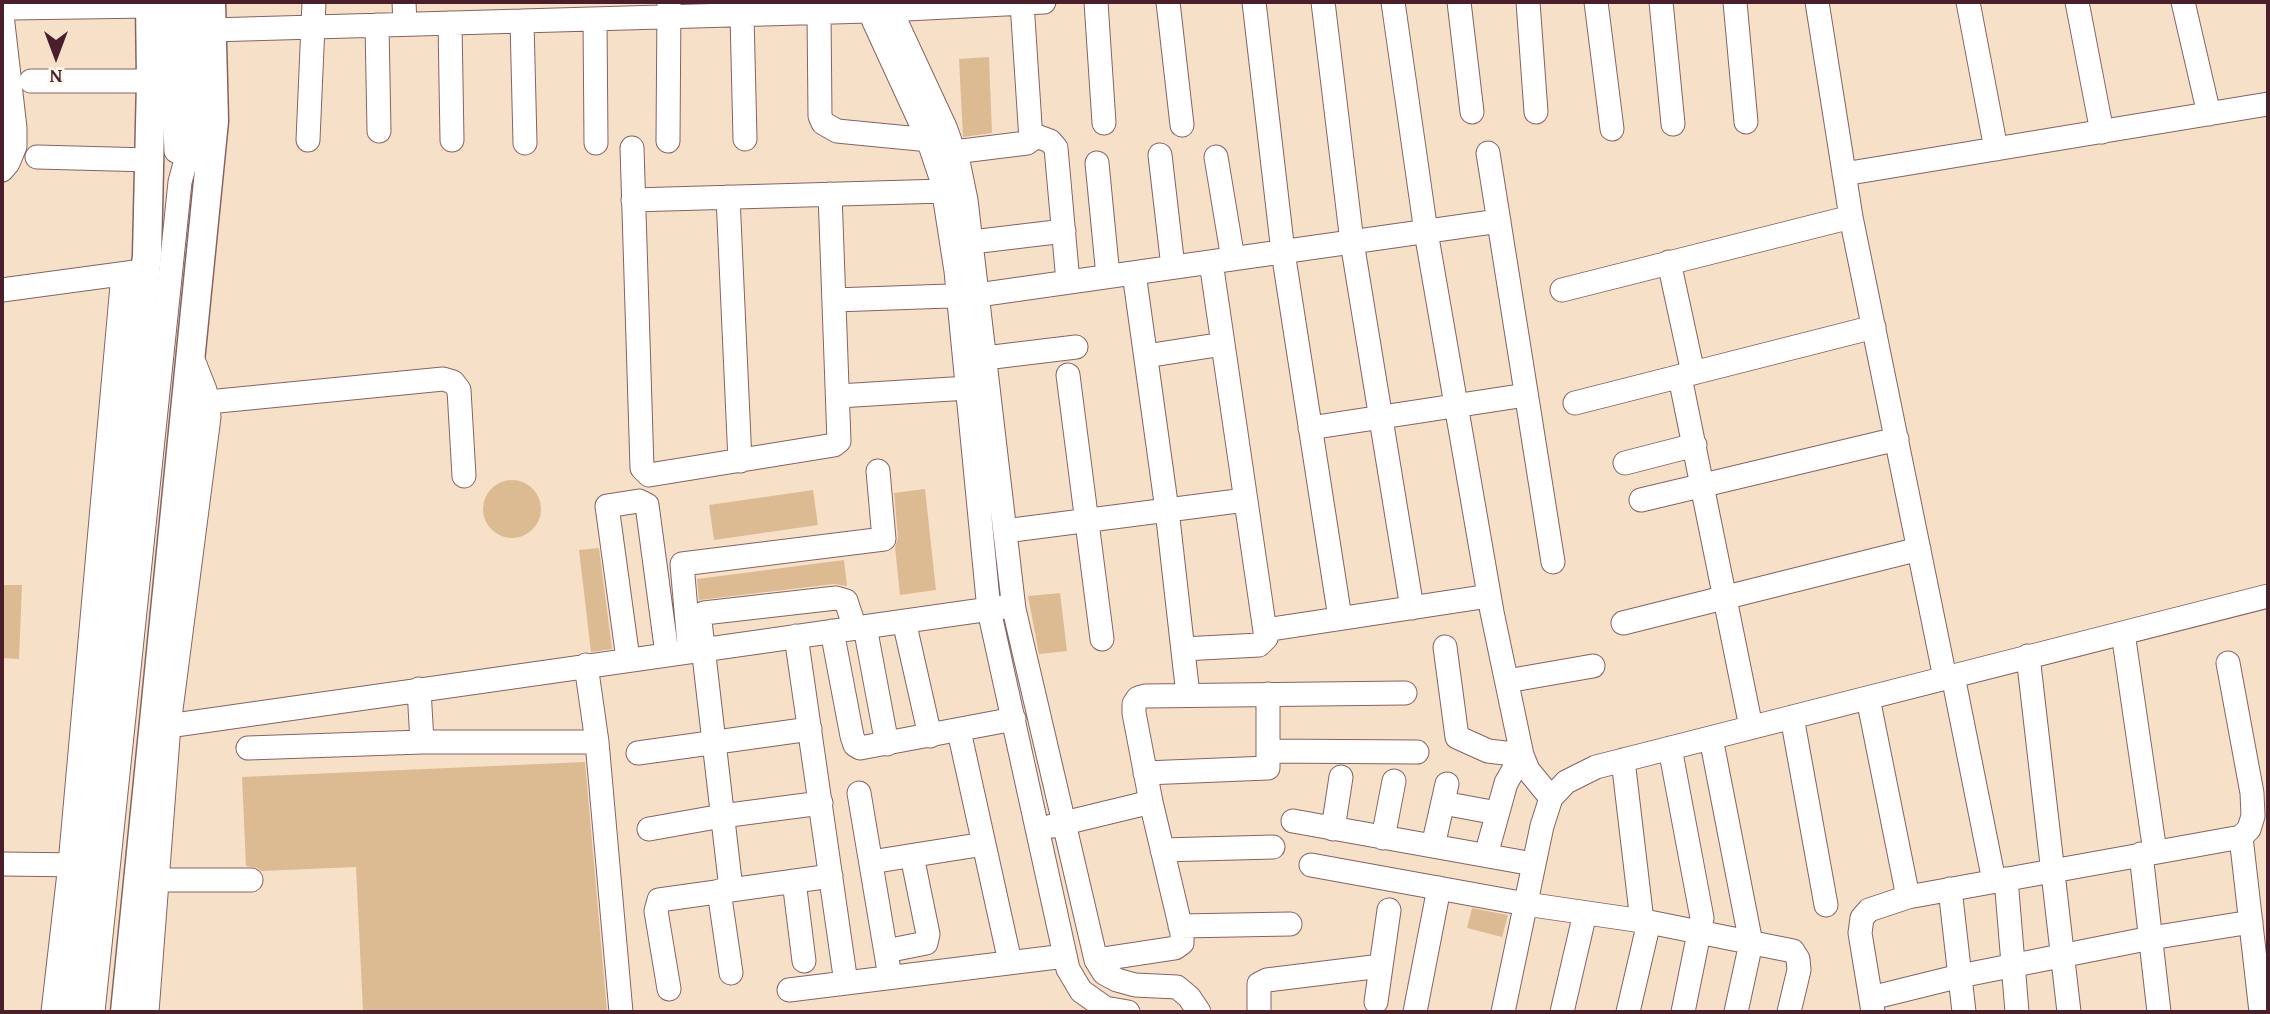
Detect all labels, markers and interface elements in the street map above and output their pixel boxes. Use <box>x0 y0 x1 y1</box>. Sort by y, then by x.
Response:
north arrow <box>21 21 91 91</box>
text: N <box>50 63 62 91</box>

